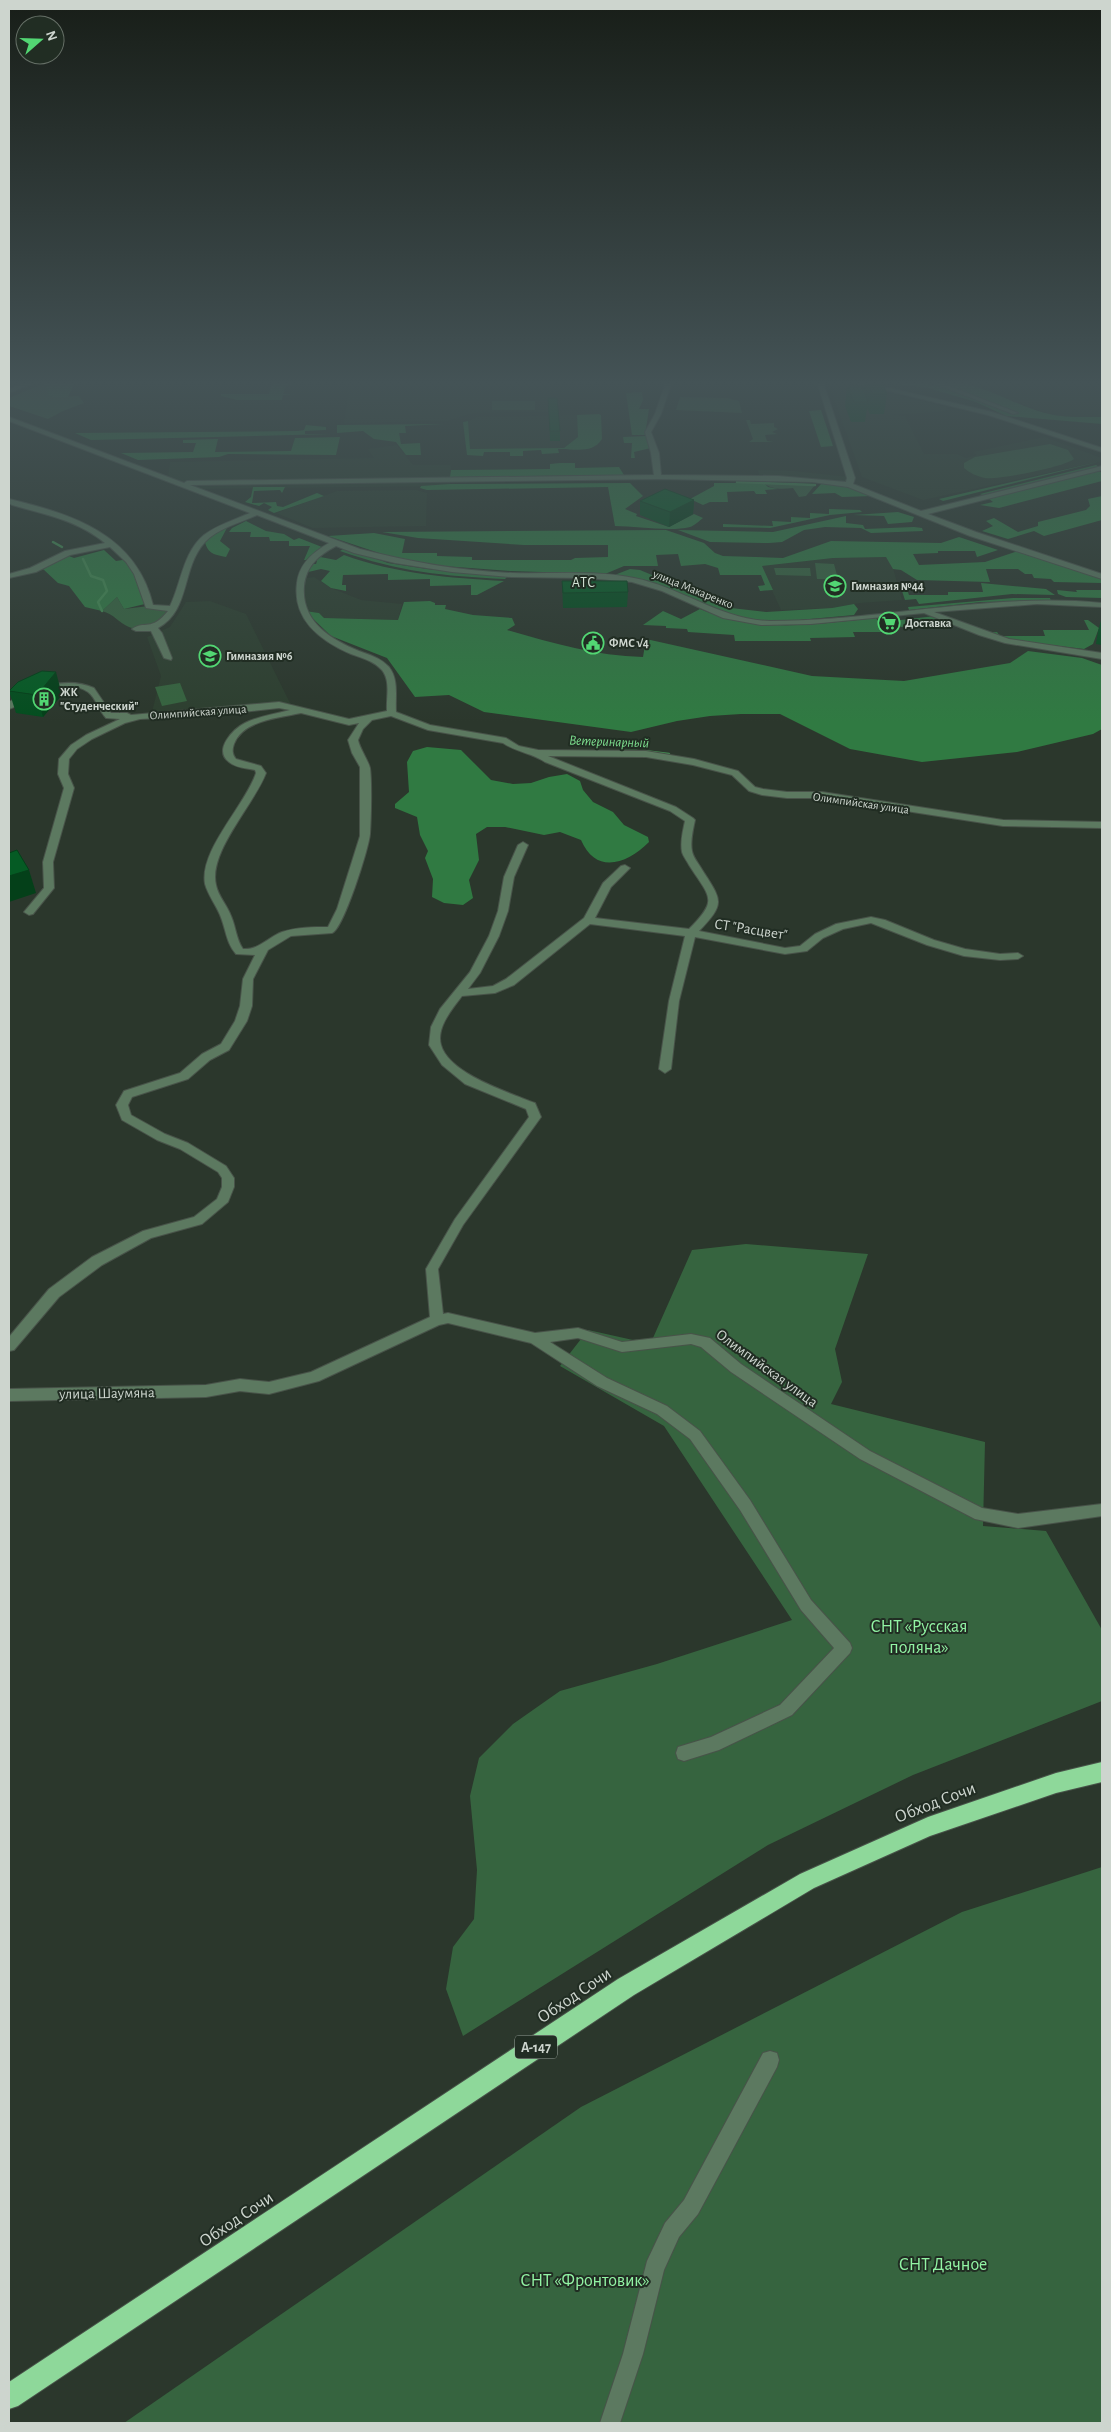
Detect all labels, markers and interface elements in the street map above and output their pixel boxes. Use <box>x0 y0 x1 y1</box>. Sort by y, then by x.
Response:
north arrow <box>15 15 65 65</box>
text: N <box>43 29 60 43</box>
street label: улица Макаренко <box>650 567 735 612</box>
school or university icon: Гимназия №44 <box>823 574 847 598</box>
district label: АТС <box>572 576 596 590</box>
place label: Гимназия №44 <box>851 580 924 592</box>
supermarket icon: Доставка <box>877 611 901 635</box>
place label: Доставка <box>905 617 952 629</box>
public building icon: ФМС √4 <box>581 631 605 655</box>
place label: ФМС √4 <box>609 637 649 649</box>
school or university icon: Гимназия №6 <box>198 644 222 668</box>
place label: Гимназия №6 <box>226 650 293 662</box>
place label: ЖК "Студенческий" <box>60 686 139 713</box>
building icon: ЖК "Студенческий" <box>32 687 56 711</box>
street label: Олимпийская улица <box>149 703 247 722</box>
water label: Ветеринарный <box>569 734 649 750</box>
street label: Олимпийская улица <box>812 790 910 817</box>
street label: СТ "Расцвет" <box>713 916 789 943</box>
street label: Олимпийская улица <box>713 1327 820 1410</box>
street label: улица Шаумяна <box>58 1385 155 1402</box>
park label: СНТ «Русская поляна» <box>870 1618 968 1657</box>
street label: Обход Сочи <box>892 1778 978 1827</box>
street label: Обход Сочи <box>534 1964 615 2027</box>
road number: А-147 <box>515 2035 557 2058</box>
street label: Обход Сочи <box>196 2188 277 2251</box>
park label: СНТ Дачное <box>899 2256 987 2274</box>
park label: СНТ «Фронтовик» <box>520 2272 650 2290</box>

